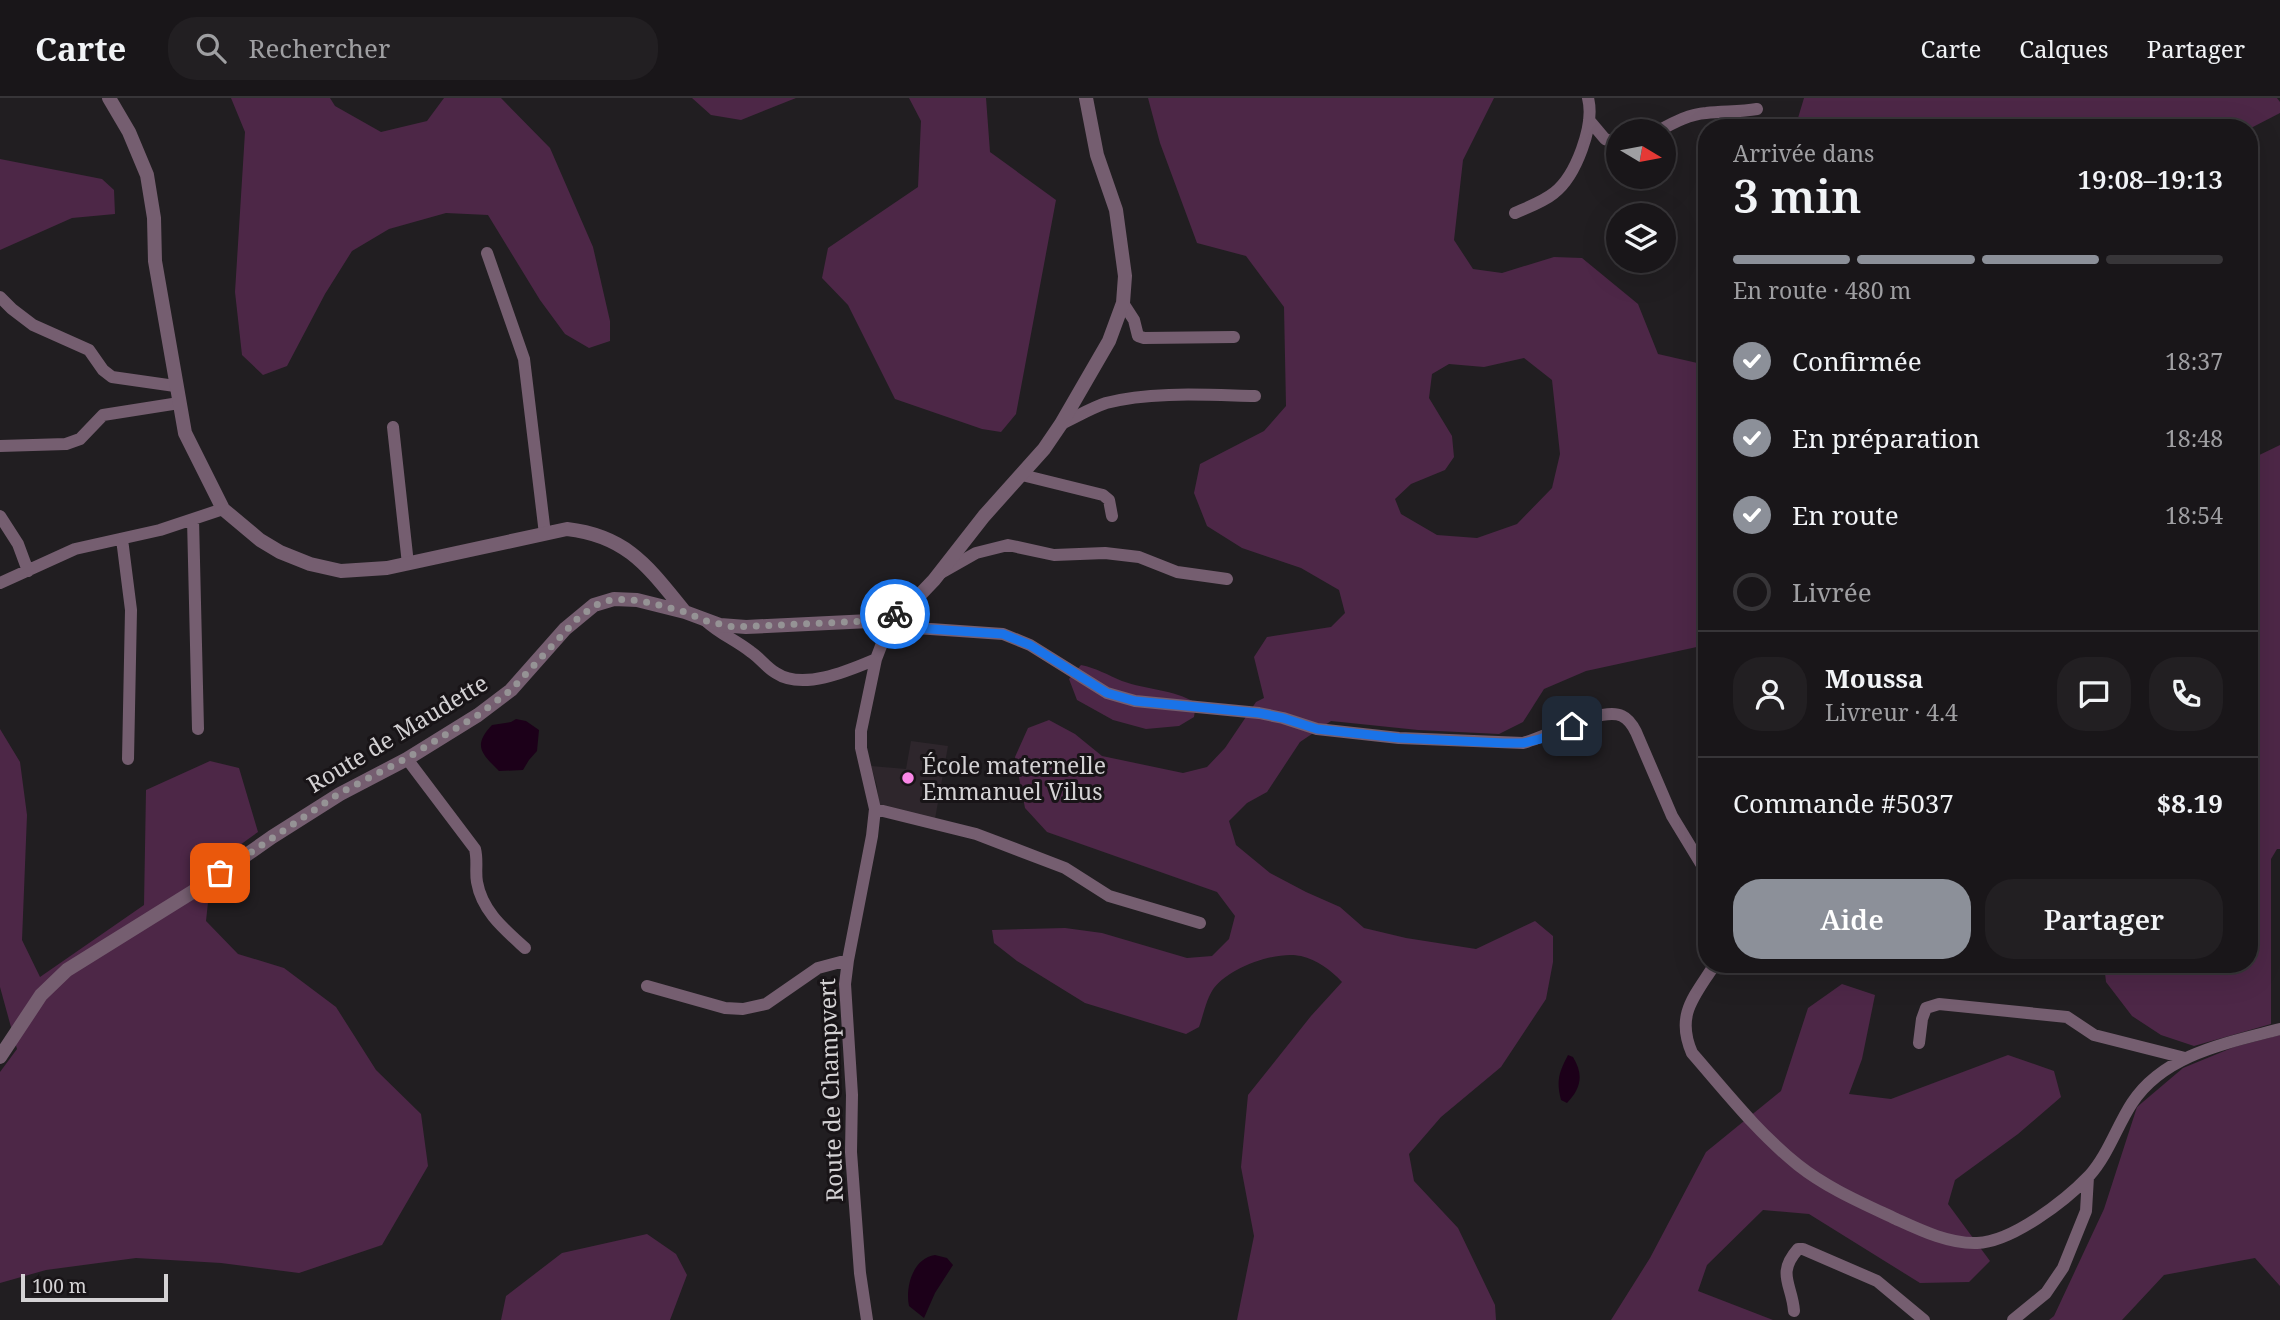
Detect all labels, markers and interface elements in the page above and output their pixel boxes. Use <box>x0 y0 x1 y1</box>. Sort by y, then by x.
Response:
search box <box>168 17 658 80</box>
text: Carte <box>35 26 126 71</box>
icon: search <box>192 29 230 67</box>
text: Rechercher <box>248 30 390 66</box>
text: Carte <box>1921 32 1981 65</box>
text: Calques <box>2019 32 2109 65</box>
text: Partager <box>2147 32 2245 65</box>
north arrow <box>1606 119 1676 189</box>
map controls <box>1606 119 1676 273</box>
text: Arrivée dans <box>1733 137 1874 169</box>
text: 19:08–19:13 <box>2077 161 2223 197</box>
text: 3 min <box>1733 164 1861 226</box>
button: layers <box>1606 203 1676 273</box>
text: En route · 480 m <box>1733 274 1911 306</box>
icon: check <box>1733 342 1771 380</box>
text: Confirmée <box>1792 343 1922 379</box>
text: 18:37 <box>2165 345 2223 377</box>
icon: check <box>1733 419 1771 457</box>
text: En préparation <box>1792 420 1980 456</box>
text: 18:48 <box>2165 422 2223 454</box>
icon: check <box>1733 496 1771 534</box>
text: En route <box>1792 497 1899 533</box>
text: 18:54 <box>2165 499 2223 531</box>
text: Livrée <box>1792 574 1872 610</box>
courier <box>860 579 930 649</box>
icon: bike <box>876 595 914 633</box>
button: person <box>1733 657 1807 731</box>
button: chat <box>2057 657 2131 731</box>
button: phone <box>2149 657 2223 731</box>
text: Moussa <box>1825 660 1924 696</box>
street label: Route de Maudette <box>301 666 493 800</box>
pin <box>1542 696 1602 756</box>
text: Livreur · 4.4 <box>1825 696 1958 728</box>
icon: home <box>1553 707 1591 745</box>
place label: École maternelle Emmanuel Vilus <box>922 749 1106 807</box>
marker: École maternelle Emmanuel Vilus <box>900 770 916 786</box>
text: Commande #5037 <box>1733 785 1954 821</box>
text: $8.19 <box>2157 785 2223 821</box>
pin <box>190 843 250 903</box>
icon: bag <box>201 854 239 892</box>
button: Aide <box>1733 879 1971 959</box>
button: Partager <box>1985 879 2223 959</box>
street label: Route de Champvert <box>810 978 850 1202</box>
scale bar <box>21 1271 168 1303</box>
text: 100 m <box>32 1273 87 1299</box>

